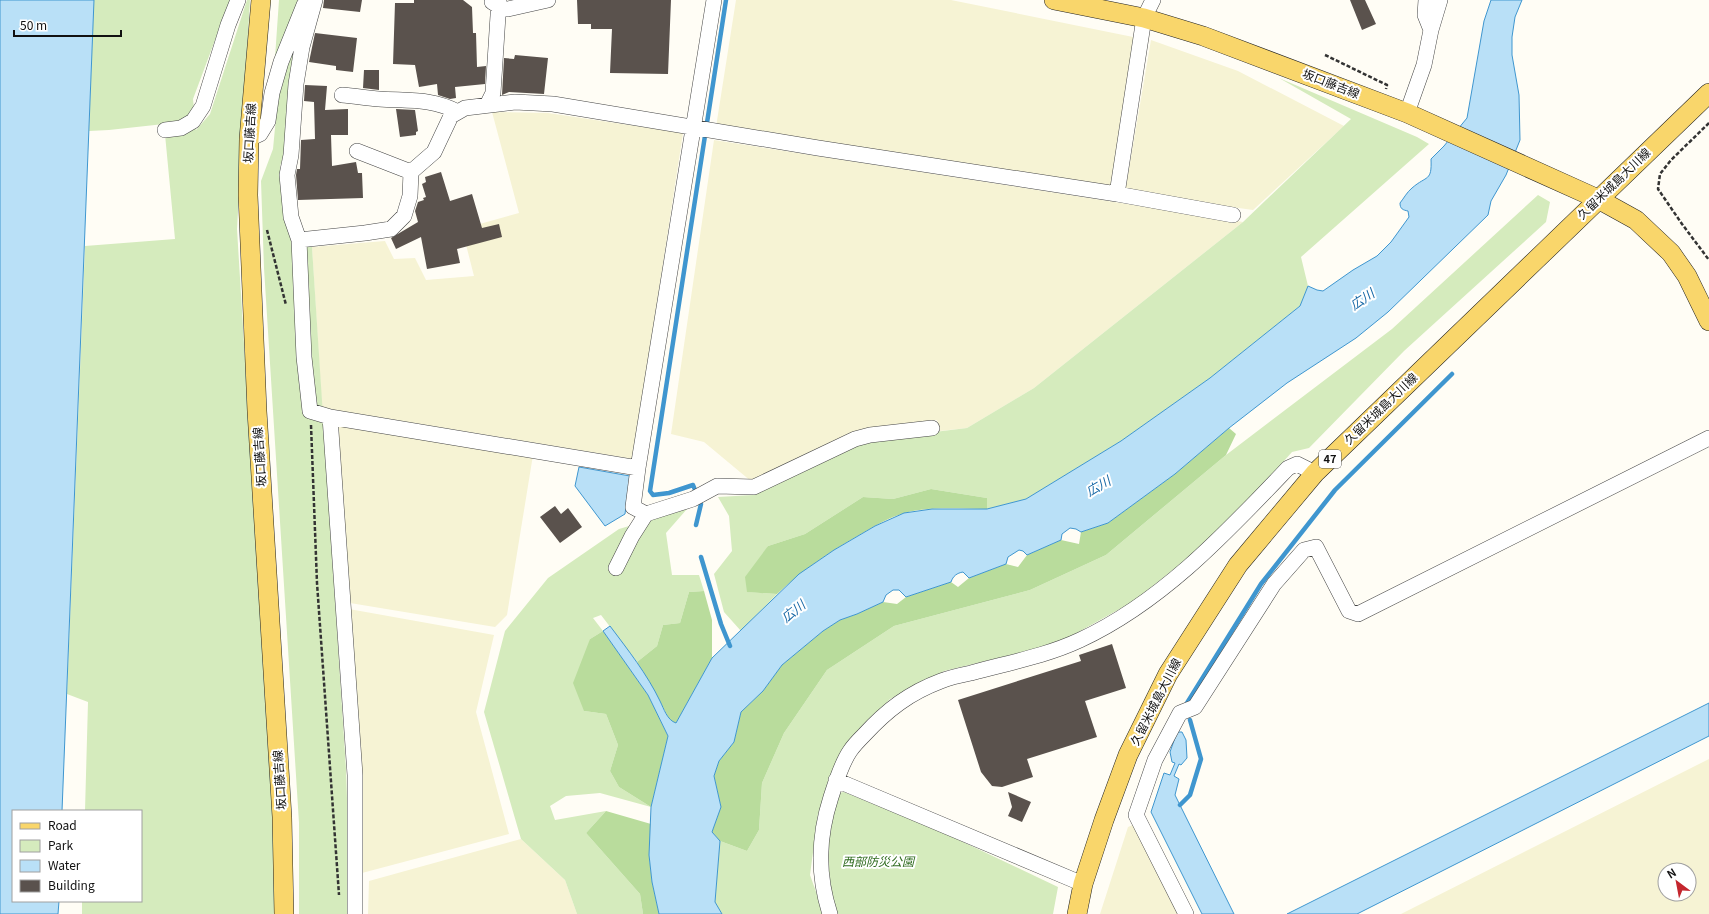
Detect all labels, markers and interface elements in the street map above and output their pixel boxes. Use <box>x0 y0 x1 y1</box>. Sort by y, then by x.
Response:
scale bar <box>14 12 121 38</box>
text: 50 m <box>20 16 47 33</box>
street label: 坂口藤吉線 <box>1300 64 1363 101</box>
street label: 坂口藤吉線 <box>238 103 259 163</box>
street label: 久留米城島大川線 <box>1573 143 1653 222</box>
water label: 広川 <box>1346 282 1379 314</box>
street label: 久留米城島大川線 <box>1340 368 1420 447</box>
street label: 坂口藤吉線 <box>248 427 269 488</box>
road number: 47 <box>1319 450 1341 468</box>
water label: 広川 <box>1082 470 1115 500</box>
water label: 広川 <box>777 594 810 626</box>
street label: 久留米城島大川線 <box>1125 655 1184 748</box>
street label: 坂口藤吉線 <box>268 750 289 811</box>
legend <box>12 810 142 902</box>
text: Road <box>48 816 77 833</box>
text: Park <box>48 836 73 853</box>
park label: 西部防災公園 <box>842 852 916 869</box>
text: Water <box>48 856 81 873</box>
north arrow <box>1657 862 1697 902</box>
text: N <box>1663 864 1679 882</box>
text: Building <box>48 876 95 893</box>

